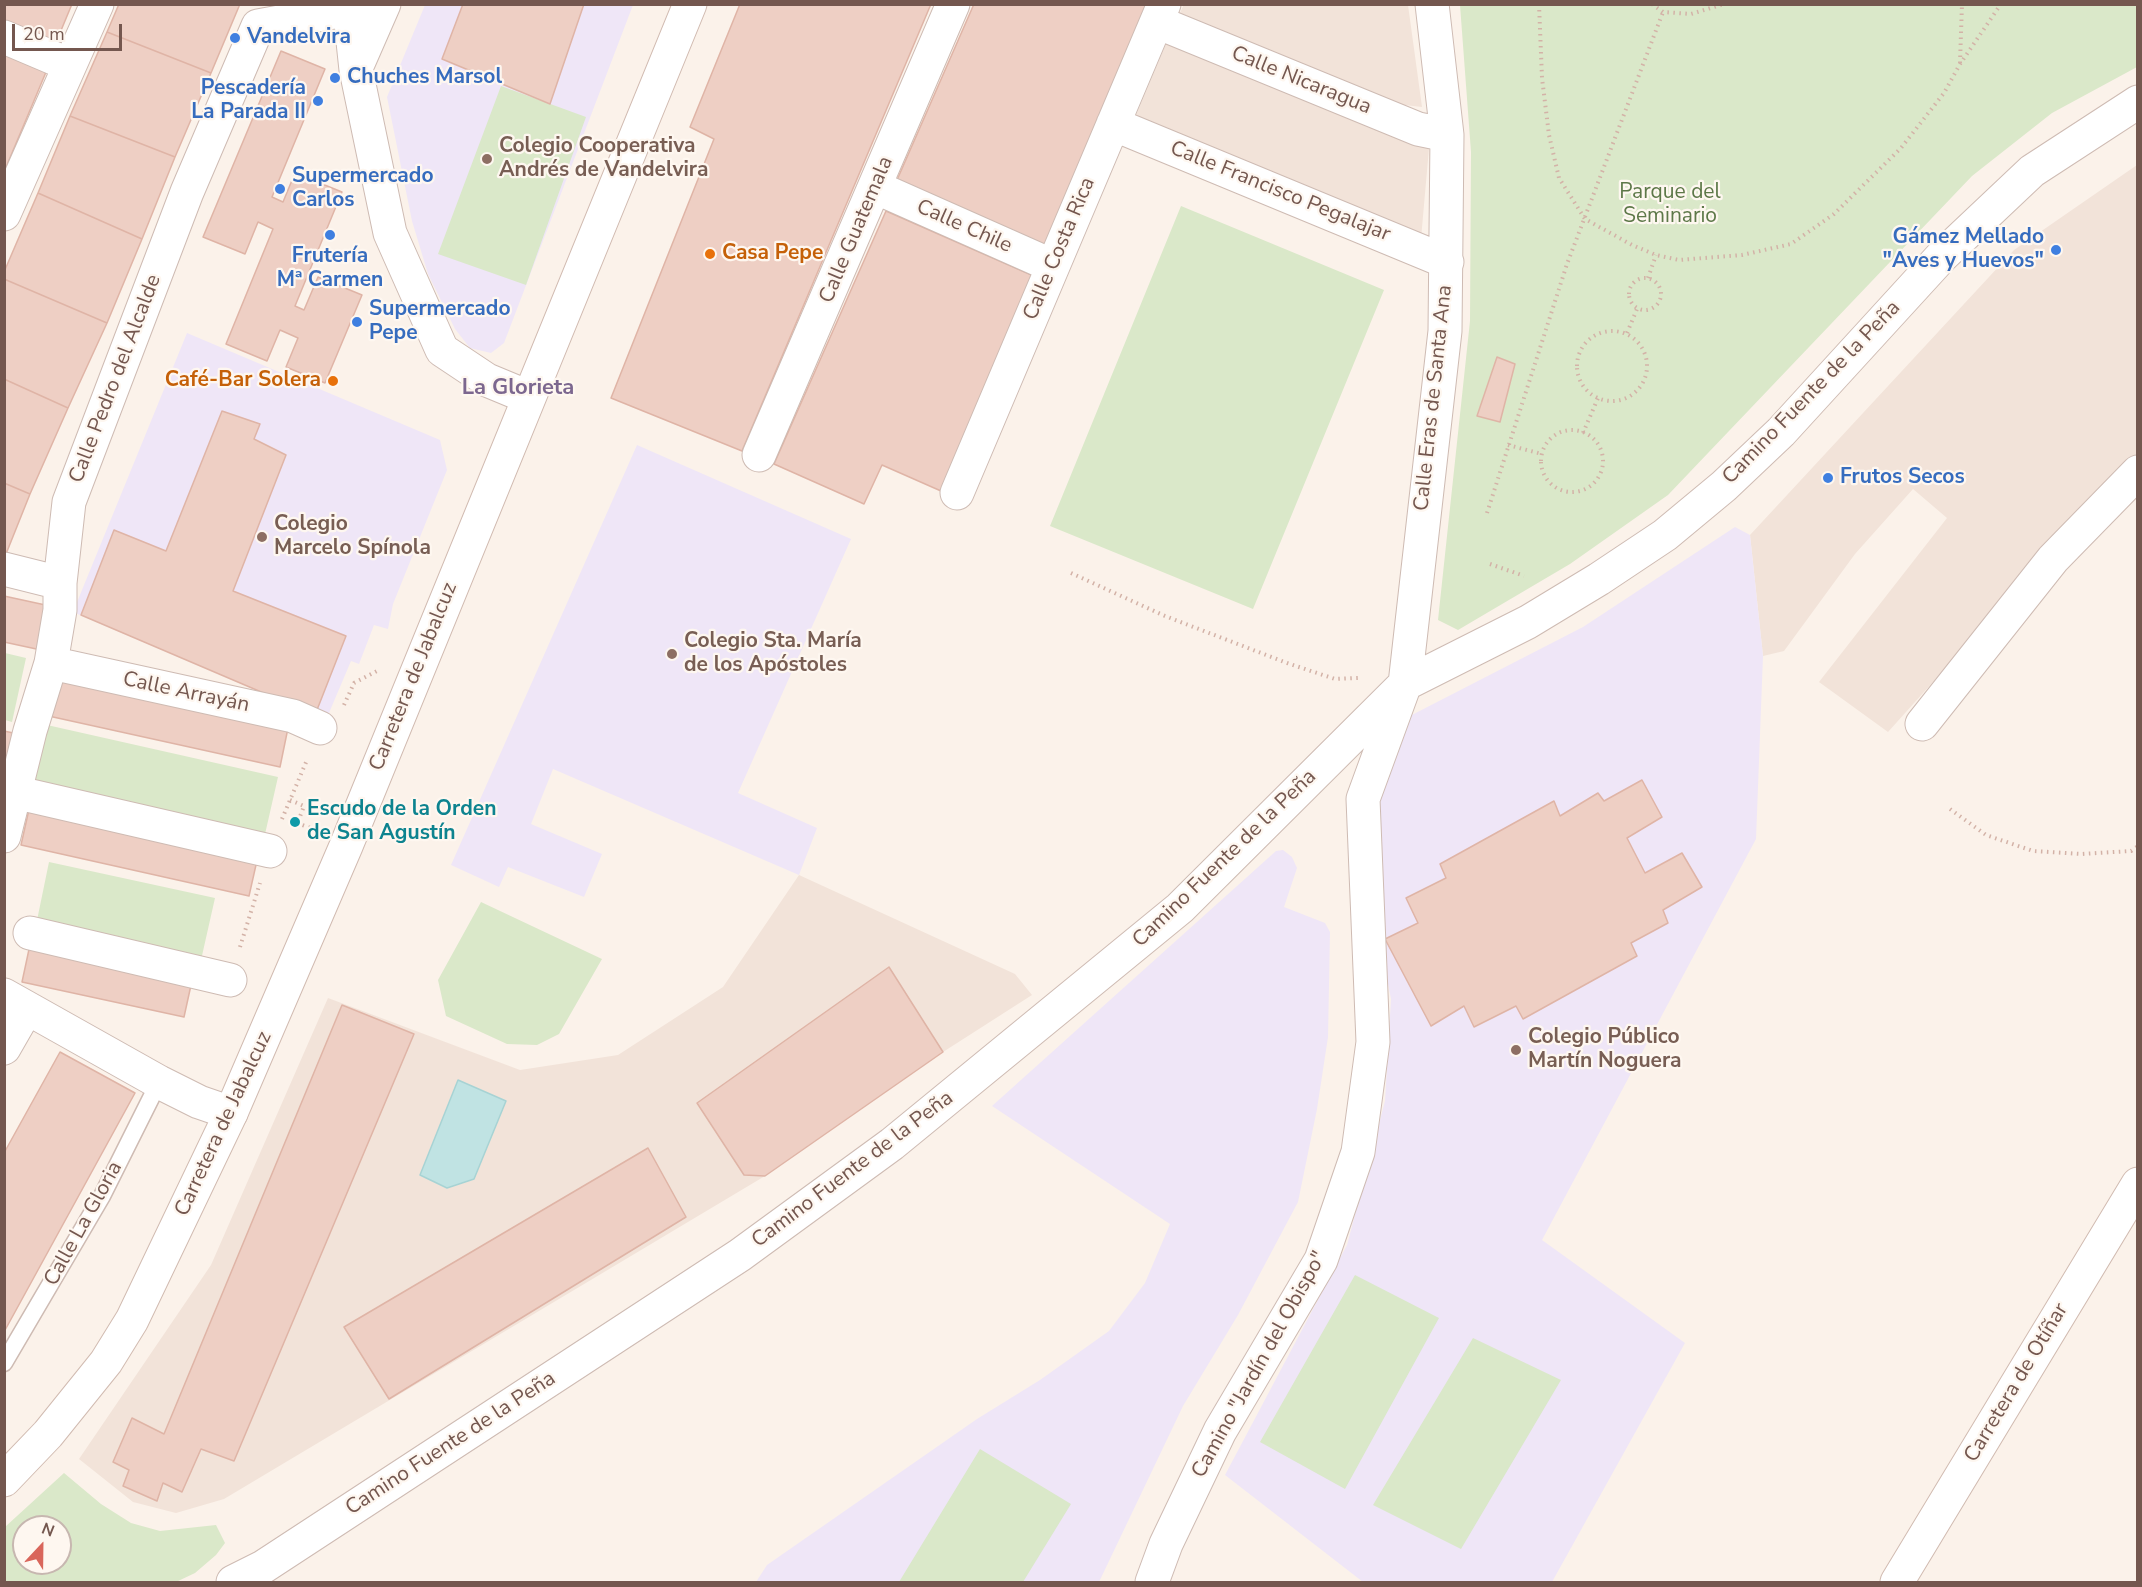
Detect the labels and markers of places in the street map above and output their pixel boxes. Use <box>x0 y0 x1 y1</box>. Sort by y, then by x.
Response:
place label: Vandelvira <box>247 25 351 51</box>
marker: Vandelvira <box>228 31 242 45</box>
place label: Chuches Marsol <box>347 65 502 91</box>
marker: Chuches Marsol <box>328 71 342 85</box>
place label: Pescadería La Parada II <box>191 76 306 126</box>
marker: Pescadería La Parada II <box>311 94 325 108</box>
place label: Colegio Cooperativa Andrés de Vandelvira <box>499 134 708 184</box>
marker: Colegio Cooperativa Andrés de Vandelvira <box>480 152 494 166</box>
place label: Supermercado Carlos <box>292 164 434 214</box>
marker: Supermercado Carlos <box>273 182 287 196</box>
place label: Gámez Mellado "Aves y Huevos" <box>1883 225 2044 275</box>
marker: Frutería Mª Carmen <box>323 228 337 242</box>
place label: Casa Pepe <box>722 241 823 267</box>
marker: Gámez Mellado "Aves y Huevos" <box>2049 243 2063 257</box>
place label: Frutería Mª Carmen <box>277 244 383 294</box>
marker: Casa Pepe <box>703 247 717 261</box>
place label: Supermercado Pepe <box>369 297 511 347</box>
marker: Supermercado Pepe <box>350 315 364 329</box>
place label: Café-Bar Solera <box>165 368 321 394</box>
marker: Café-Bar Solera <box>326 374 340 388</box>
place label: Frutos Secos <box>1840 465 1965 491</box>
marker: Frutos Secos <box>1821 471 1835 485</box>
place label: Colegio Marcelo Spínola <box>274 512 431 562</box>
marker: Colegio Marcelo Spínola <box>255 530 269 544</box>
place label: Colegio Sta. María de los Apóstoles <box>684 629 862 679</box>
marker: Colegio Sta. María de los Apóstoles <box>665 647 679 661</box>
place label: Escudo de la Orden de San Agustín <box>307 797 496 847</box>
marker: Escudo de la Orden de San Agustín <box>288 815 302 829</box>
place label: Colegio Público Martín Noguera <box>1528 1025 1682 1075</box>
marker: Colegio Público Martín Noguera <box>1509 1043 1523 1057</box>

